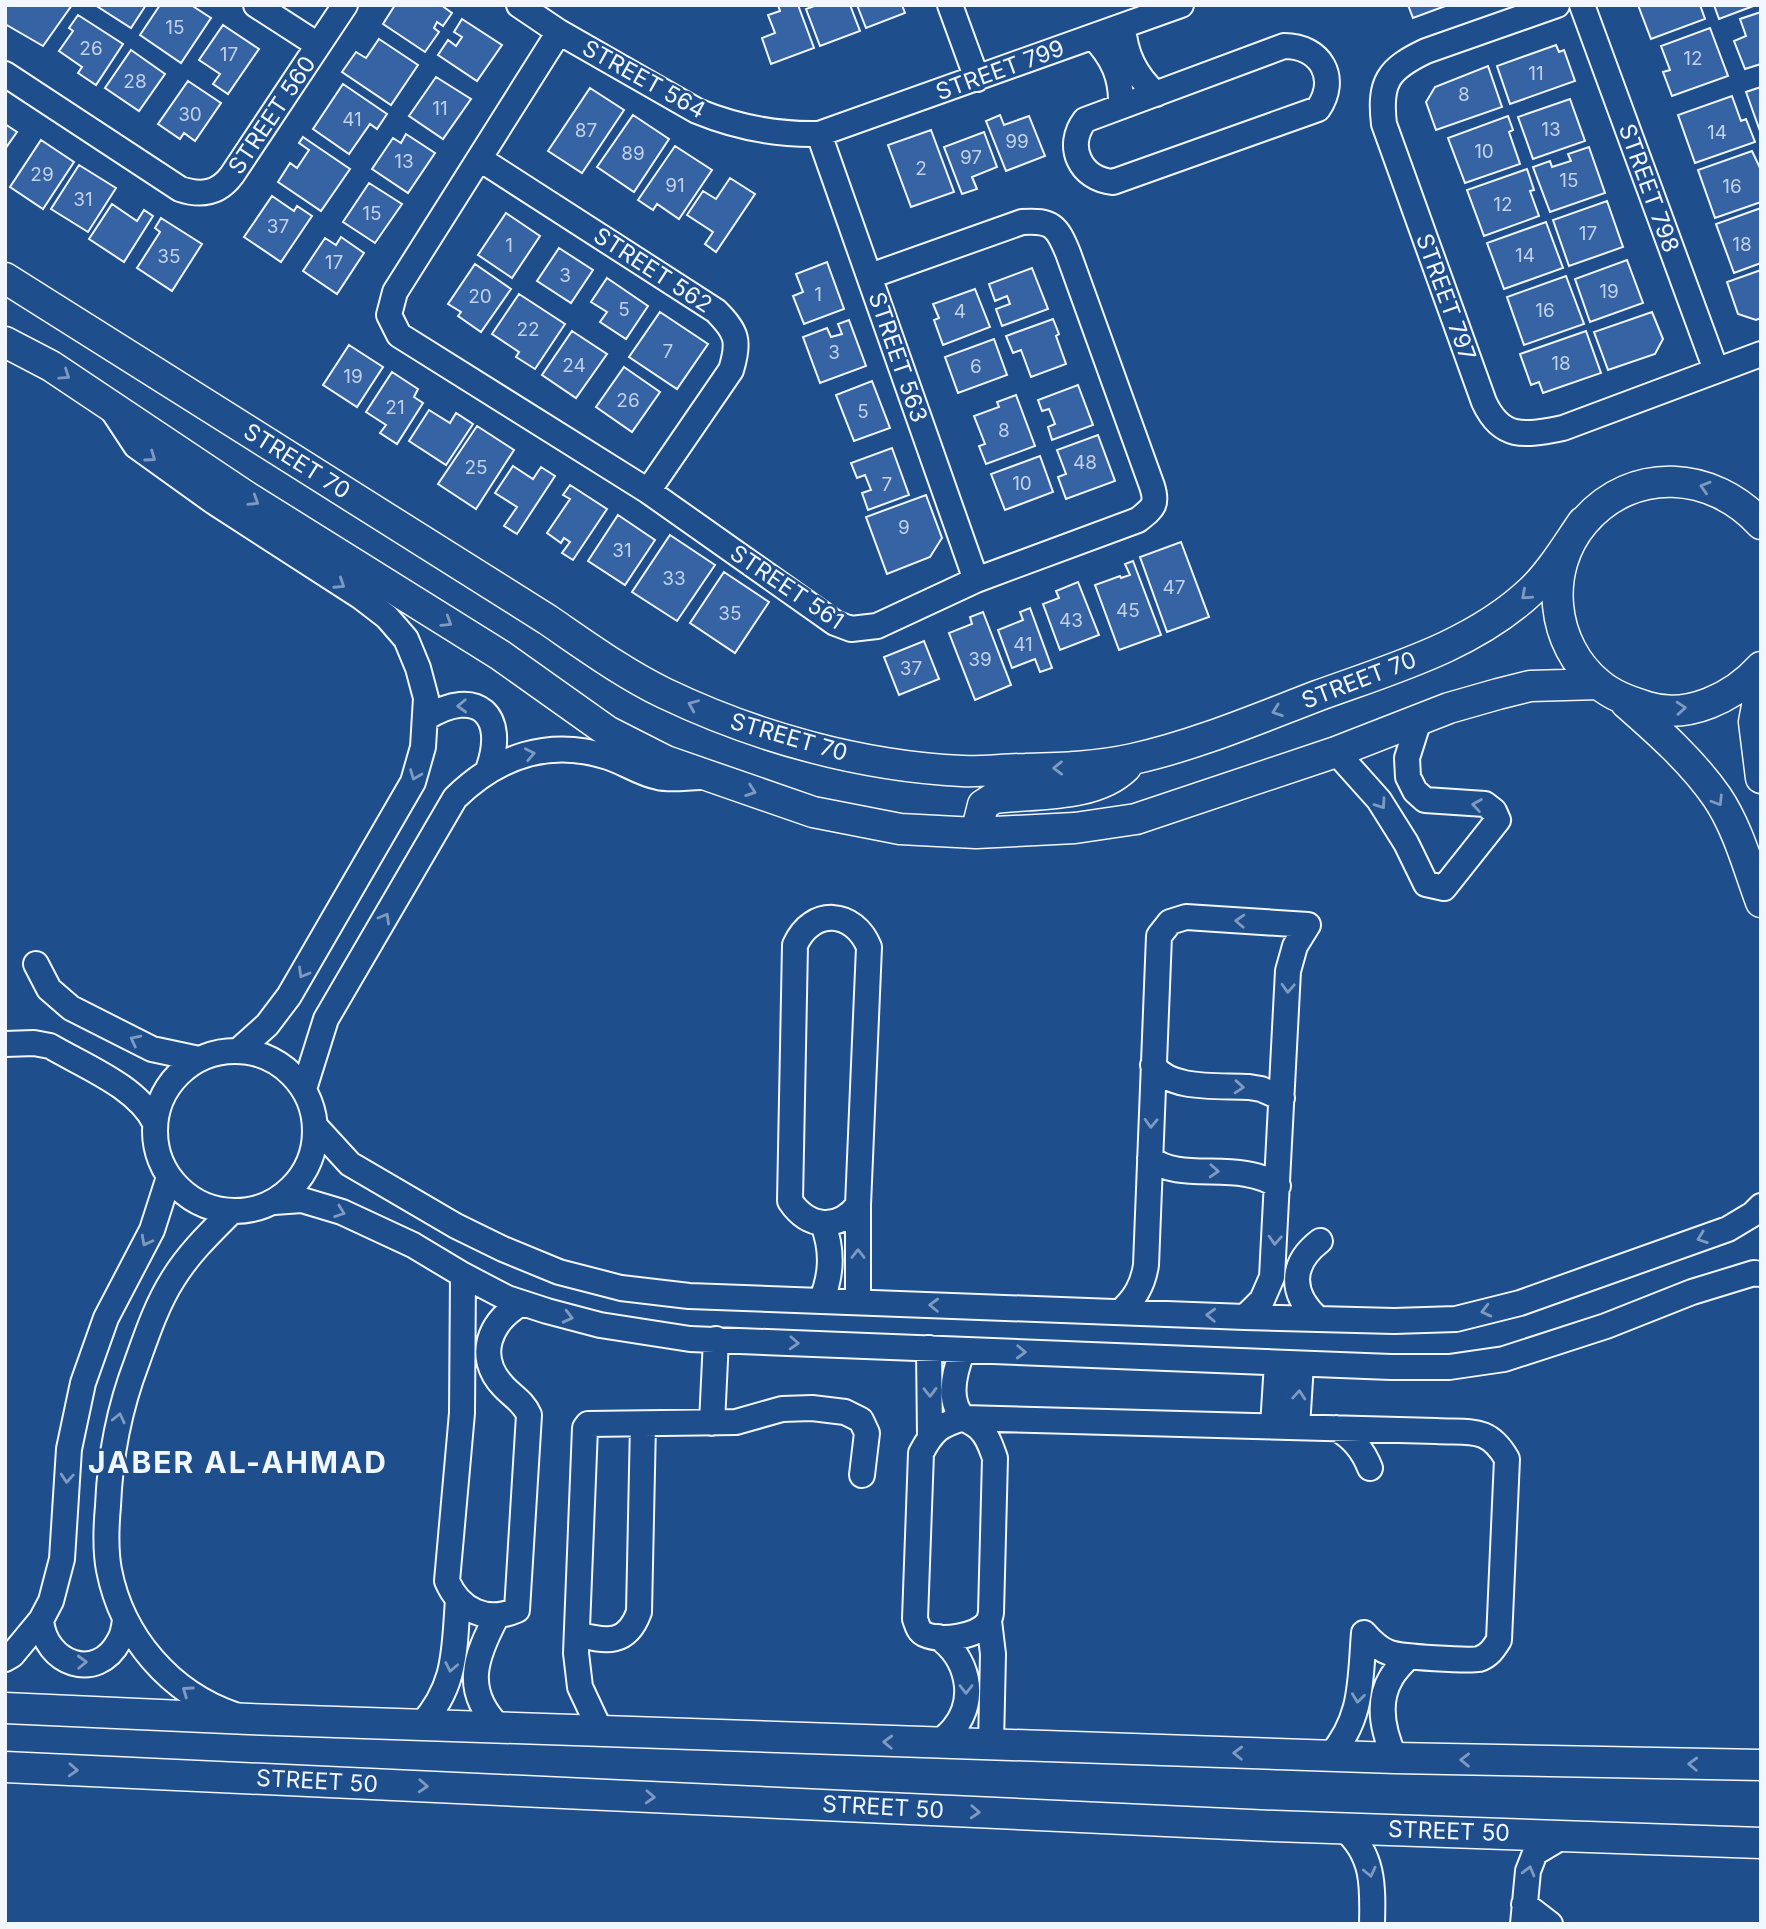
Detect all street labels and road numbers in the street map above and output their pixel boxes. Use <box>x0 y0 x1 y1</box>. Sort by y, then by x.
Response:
street label: STREET 564 <box>578 34 710 124</box>
street label: STREET 799 <box>932 34 1068 106</box>
street label: STREET 560 <box>222 51 322 179</box>
street label: STREET 798 <box>1613 120 1685 256</box>
street label: STREET 562 <box>589 221 717 319</box>
street label: STREET 797 <box>1410 230 1482 364</box>
street label: STREET 563 <box>863 288 933 426</box>
street label: STREET 70 <box>238 417 356 505</box>
street label: STREET 561 <box>725 539 849 635</box>
street label: STREET 70 <box>1298 645 1420 715</box>
street label: STREET 70 <box>727 707 851 767</box>
street label: STREET 50 <box>255 1764 379 1798</box>
street label: STREET 50 <box>821 1790 945 1824</box>
street label: STREET 50 <box>1388 1815 1510 1847</box>

